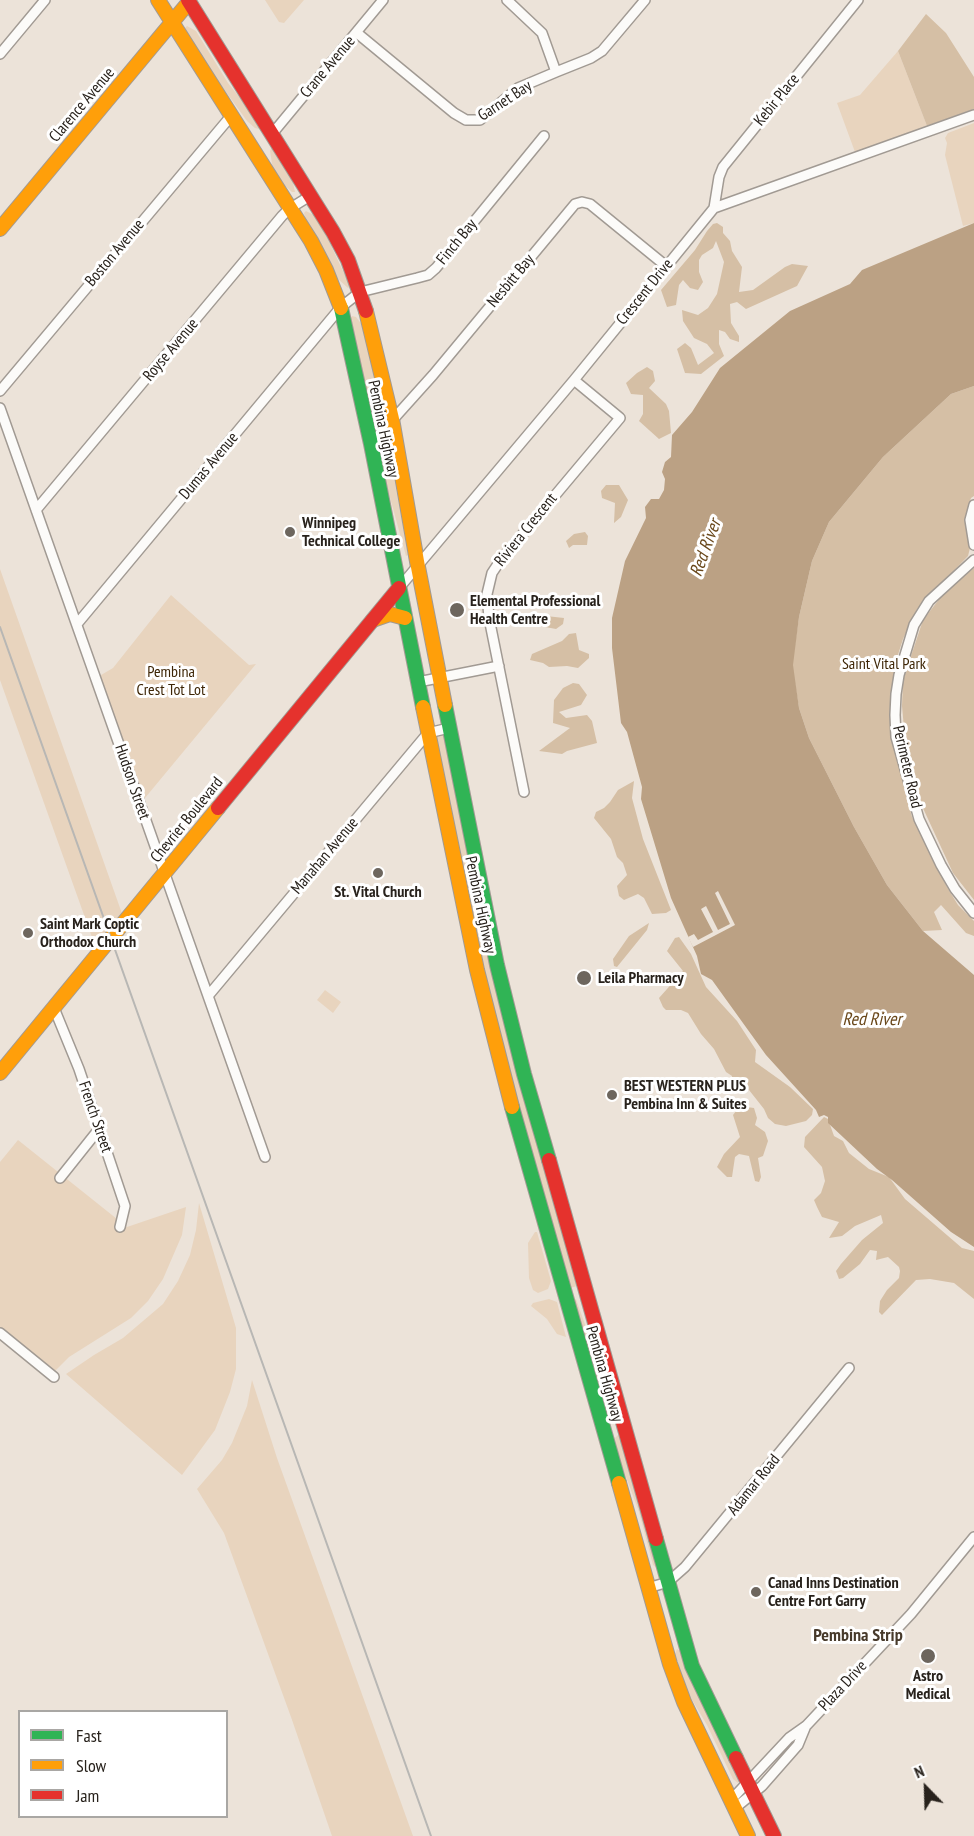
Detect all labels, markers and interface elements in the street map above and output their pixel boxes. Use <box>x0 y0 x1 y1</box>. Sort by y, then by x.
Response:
street label: Crane Avenue <box>296 32 360 102</box>
street label: Clarence Avenue <box>45 64 119 146</box>
street label: Kebir Place <box>750 70 804 130</box>
street label: Garnet Bay <box>475 77 535 125</box>
street label: Boston Avenue <box>81 215 149 291</box>
street label: Finch Bay <box>433 215 481 269</box>
street label: Nesbitt Bay <box>483 251 539 311</box>
street label: Crescent Drive <box>613 255 677 329</box>
street label: Royse Avenue <box>139 315 203 385</box>
street label: Pembina Highway <box>363 379 403 479</box>
street label: Dumas Avenue <box>175 429 243 503</box>
street label: Riviera Crescent <box>491 490 561 570</box>
place label: Winnipeg Technical College <box>302 513 400 551</box>
water label: Red River <box>686 517 726 579</box>
marker: Winnipeg Technical College <box>283 525 297 539</box>
place label: Elemental Professional Health Centre <box>470 591 600 629</box>
marker: Elemental Professional Health Centre <box>448 601 466 619</box>
park label: Saint Vital Park <box>842 654 926 674</box>
park label: Pembina Crest Tot Lot <box>137 662 205 700</box>
street label: Perimeter Road <box>888 724 926 810</box>
street label: Hudson Street <box>110 742 154 822</box>
street label: Chevrier Boulevard <box>147 773 227 867</box>
street label: Manahan Avenue <box>287 814 363 898</box>
street label: Pembina Highway <box>460 855 500 955</box>
marker: St. Vital Church <box>371 866 385 880</box>
place label: St. Vital Church <box>334 882 422 902</box>
place label: Saint Mark Coptic Orthodox Church <box>40 914 139 952</box>
marker: Saint Mark Coptic Orthodox Church <box>21 926 35 940</box>
place label: Leila Pharmacy <box>598 968 684 988</box>
marker: Leila Pharmacy <box>575 969 593 987</box>
water label: Red River <box>843 1009 901 1031</box>
place label: BEST WESTERN PLUS Pembina Inn & Suites <box>624 1076 747 1114</box>
street label: French Street <box>74 1079 116 1155</box>
marker: BEST WESTERN PLUS Pembina Inn & Suites <box>605 1088 619 1102</box>
street label: Pembina Highway <box>581 1324 627 1424</box>
street label: Adamar Road <box>724 1451 784 1519</box>
place label: Canad Inns Destination Centre Fort Garry <box>768 1573 899 1611</box>
marker: Canad Inns Destination Centre Fort Garry <box>749 1585 763 1599</box>
district label: Pembina Strip <box>813 1625 903 1647</box>
marker: Astro Medical <box>919 1647 937 1665</box>
street label: Plaza Drive <box>815 1657 871 1715</box>
place label: Astro Medical <box>906 1666 950 1704</box>
legend <box>18 1710 228 1818</box>
text: Fast <box>76 1724 102 1747</box>
text: Slow <box>76 1754 106 1777</box>
north arrow <box>896 1758 956 1818</box>
text: N <box>911 1761 927 1782</box>
text: Jam <box>76 1784 99 1807</box>

